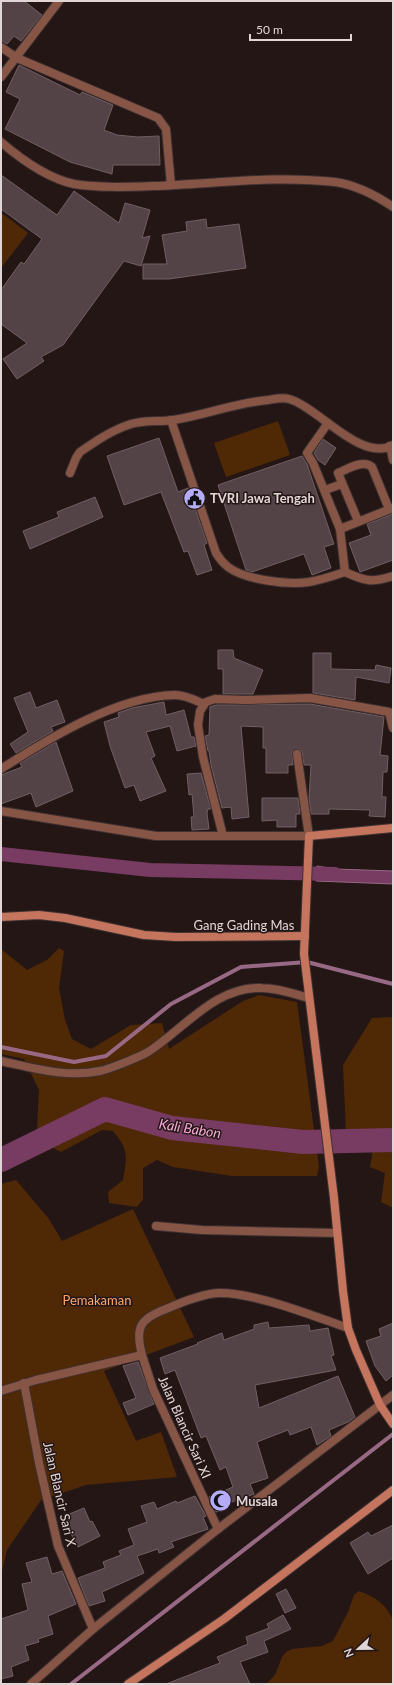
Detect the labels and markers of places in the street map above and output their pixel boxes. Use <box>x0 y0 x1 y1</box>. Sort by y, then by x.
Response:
public building icon: TVRI Jawa Tengah <box>181 485 207 511</box>
place label: TVRI Jawa Tengah <box>210 490 315 506</box>
mosque icon: Musala <box>208 1488 234 1514</box>
place label: Musala <box>236 1493 278 1509</box>

